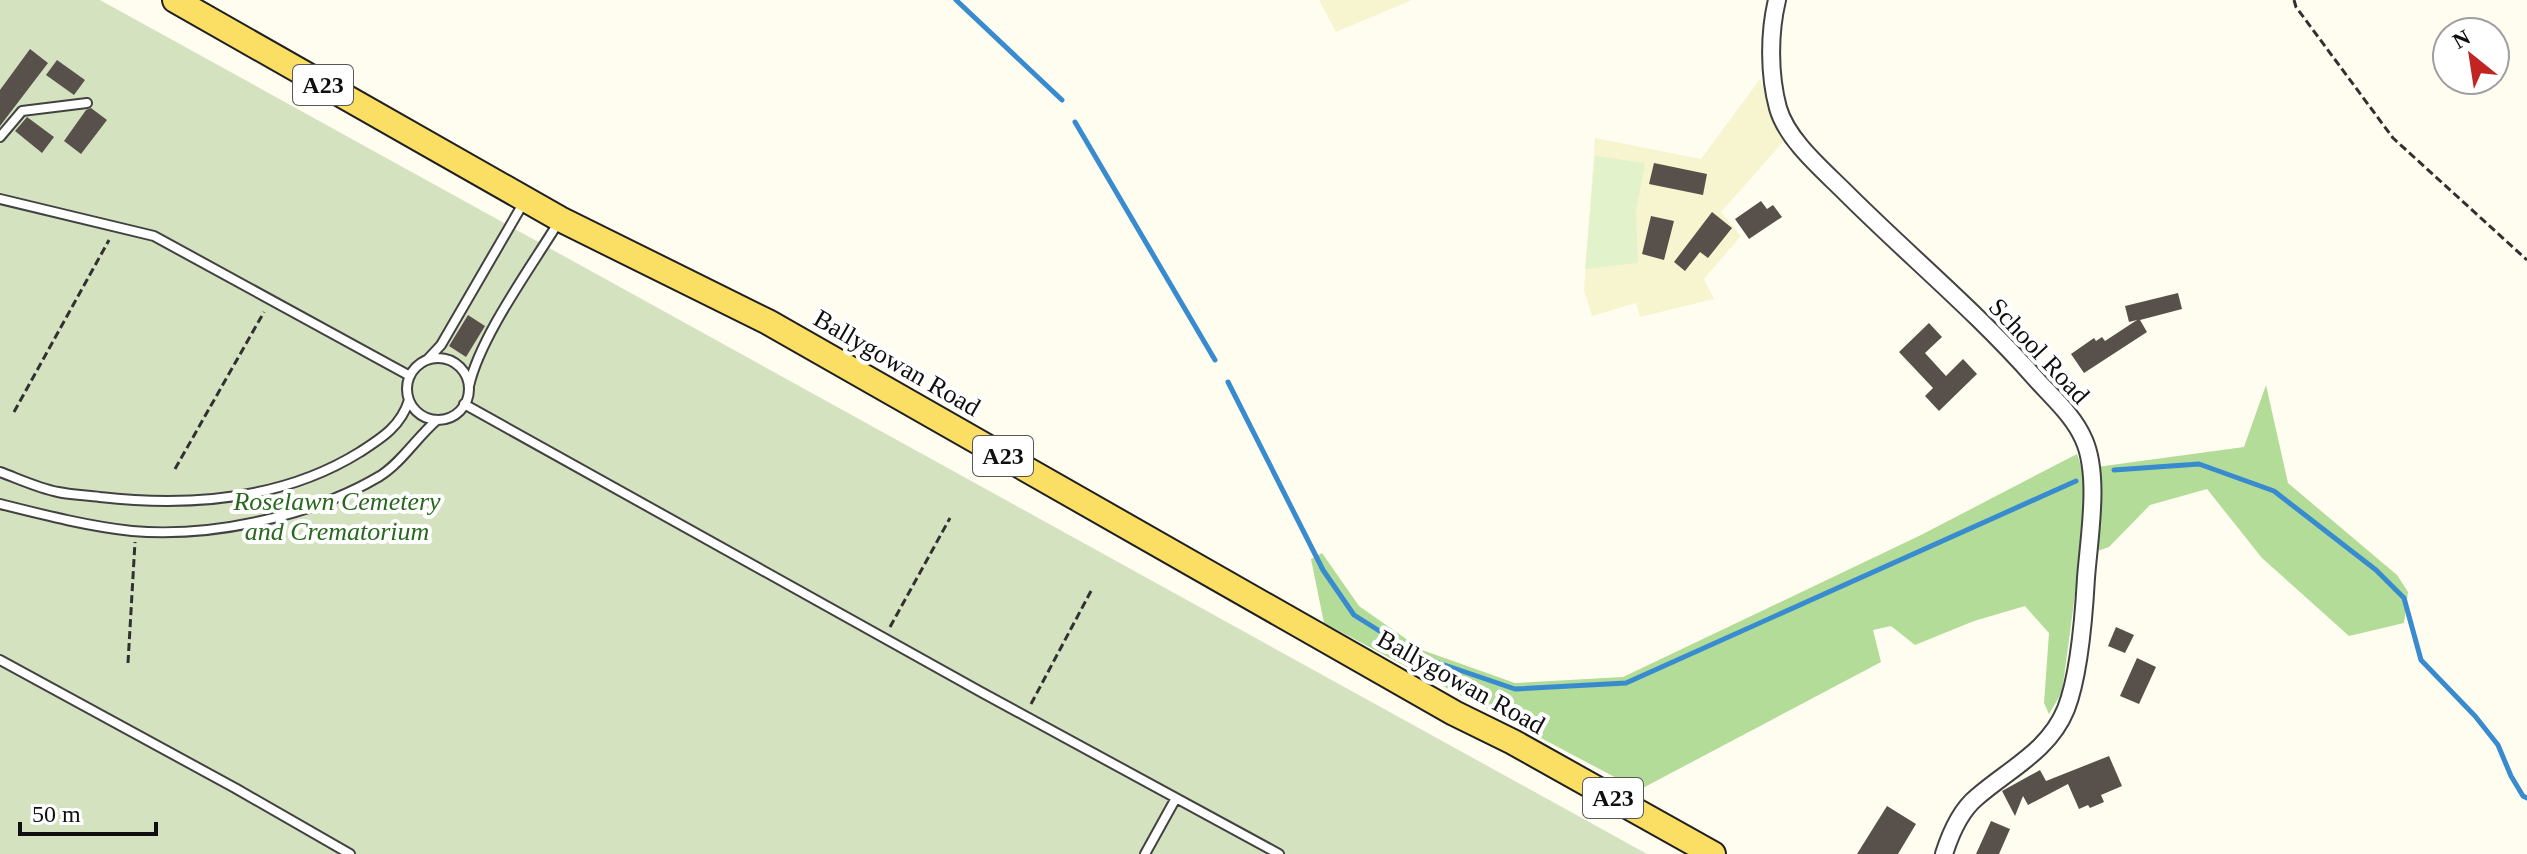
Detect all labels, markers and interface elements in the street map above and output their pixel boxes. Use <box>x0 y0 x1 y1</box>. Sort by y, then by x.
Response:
north arrow <box>2431 16 2511 96</box>
text: N <box>2448 24 2474 54</box>
road number: A23 <box>293 65 353 105</box>
street label: School Road <box>1983 292 2095 410</box>
street label: Ballygowan Road <box>809 304 985 422</box>
road number: A23 <box>973 436 1033 476</box>
park label: Roselawn Cemetery and Crematorium <box>232 487 441 546</box>
street label: Ballygowan Road <box>1372 624 1550 740</box>
road number: A23 <box>1583 778 1643 818</box>
scale bar <box>20 786 156 836</box>
text: 50 m <box>32 801 81 827</box>

